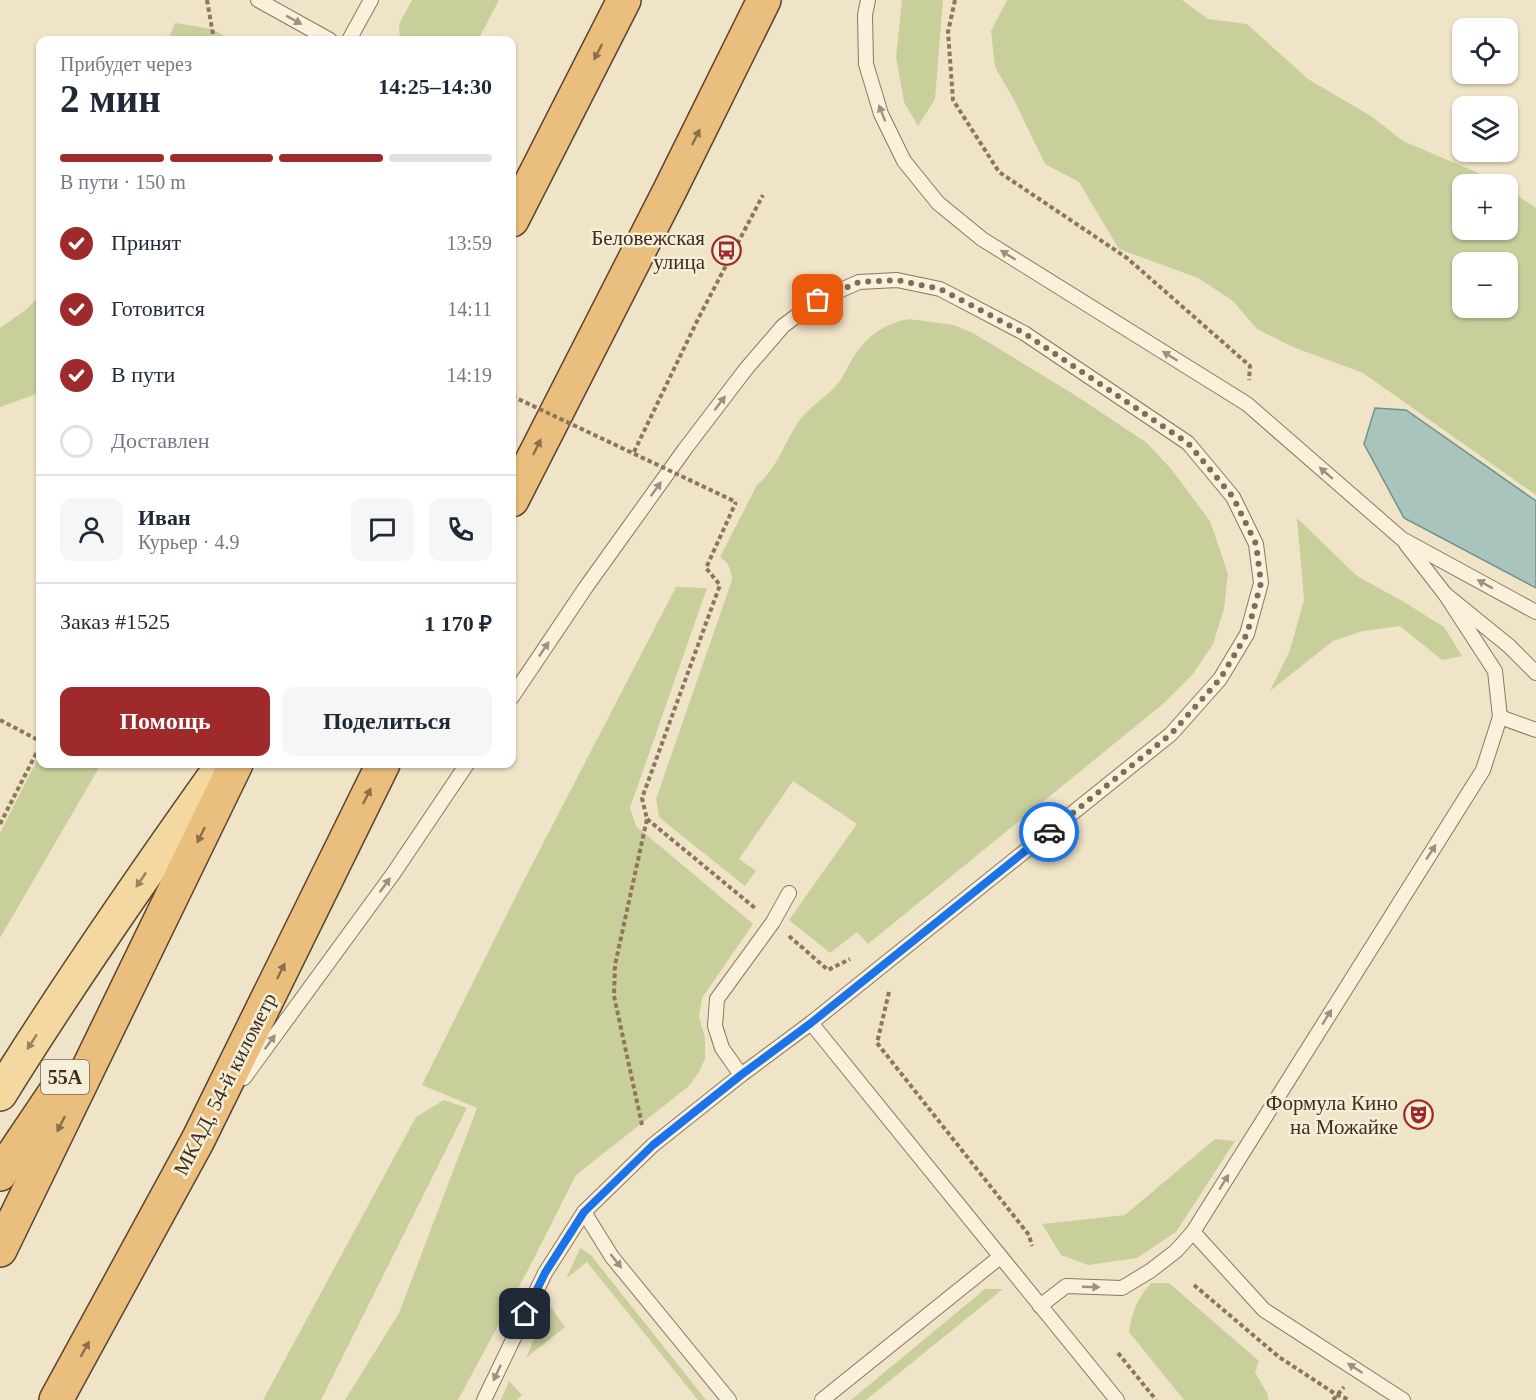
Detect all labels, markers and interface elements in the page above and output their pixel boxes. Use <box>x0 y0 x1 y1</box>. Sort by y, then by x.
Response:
one-way arrow <box>286 15 303 25</box>
map controls <box>1452 18 1518 318</box>
button: locate <box>1452 18 1518 84</box>
one-way arrow <box>593 44 603 61</box>
text: Прибудет через <box>60 53 192 75</box>
text: 14:25–14:30 <box>378 74 492 99</box>
text: 2 мин <box>60 77 161 120</box>
button: layers <box>1452 96 1518 162</box>
one-way arrow <box>876 104 886 122</box>
one-way arrow <box>692 129 701 146</box>
text: В пути · 150 m <box>60 171 186 193</box>
button: + <box>1452 174 1518 240</box>
place label: Беловежская улица <box>591 226 706 274</box>
icon: check <box>60 227 93 260</box>
text: Принят <box>111 230 181 255</box>
text: 13:59 <box>446 232 492 254</box>
bus stop icon: Беловежская улица <box>710 234 742 266</box>
one-way arrow <box>1000 250 1016 261</box>
button: − <box>1452 252 1518 318</box>
pin <box>792 274 843 325</box>
icon: bag <box>801 283 834 316</box>
icon: check <box>60 293 93 326</box>
text: Готовится <box>111 296 205 321</box>
text: 14:11 <box>447 298 492 320</box>
one-way arrow <box>1162 351 1178 362</box>
icon: check <box>60 359 93 392</box>
text: В пути <box>111 362 175 387</box>
text: 14:19 <box>446 364 492 386</box>
one-way arrow <box>714 395 726 411</box>
text: Доставлен <box>111 428 210 453</box>
one-way arrow <box>533 439 542 456</box>
one-way arrow <box>1319 467 1334 480</box>
one-way arrow <box>650 482 662 498</box>
button: person <box>60 498 123 561</box>
button: chat <box>351 498 414 561</box>
button: phone <box>429 498 492 561</box>
text: Иван <box>138 505 191 530</box>
text: Курьер · 4.9 <box>138 531 240 553</box>
one-way arrow <box>1476 579 1493 589</box>
text: Заказ #1525 <box>60 609 170 634</box>
text: 1 170 ₽ <box>424 611 492 636</box>
one-way arrow <box>538 641 550 657</box>
button: Помощь <box>60 687 270 756</box>
button: Поделиться <box>282 687 492 756</box>
one-way arrow <box>362 787 371 804</box>
courier <box>1019 802 1079 862</box>
icon: car <box>1033 816 1066 849</box>
one-way arrow <box>196 827 206 844</box>
one-way arrow <box>1425 844 1436 860</box>
one-way arrow <box>136 872 147 888</box>
one-way arrow <box>379 877 391 893</box>
one-way arrow <box>276 962 286 980</box>
street label: МКАД, 54-й километр <box>169 989 281 1179</box>
one-way arrow <box>1321 1009 1332 1025</box>
one-way arrow <box>27 1034 38 1050</box>
one-way arrow <box>264 1035 276 1051</box>
road number: 55А <box>41 1060 89 1094</box>
place label: Формула Кино на Можайке <box>1266 1091 1398 1139</box>
theatre icon: Формула Кино на Можайке <box>1403 1099 1435 1131</box>
one-way arrow <box>57 1115 66 1132</box>
one-way arrow <box>1218 1174 1229 1190</box>
one-way arrow <box>610 1253 623 1269</box>
one-way arrow <box>1082 1283 1101 1292</box>
pin <box>499 1288 550 1339</box>
icon: home <box>508 1297 541 1330</box>
one-way arrow <box>80 1340 90 1357</box>
one-way arrow <box>1346 1362 1363 1373</box>
one-way arrow <box>492 1364 502 1382</box>

